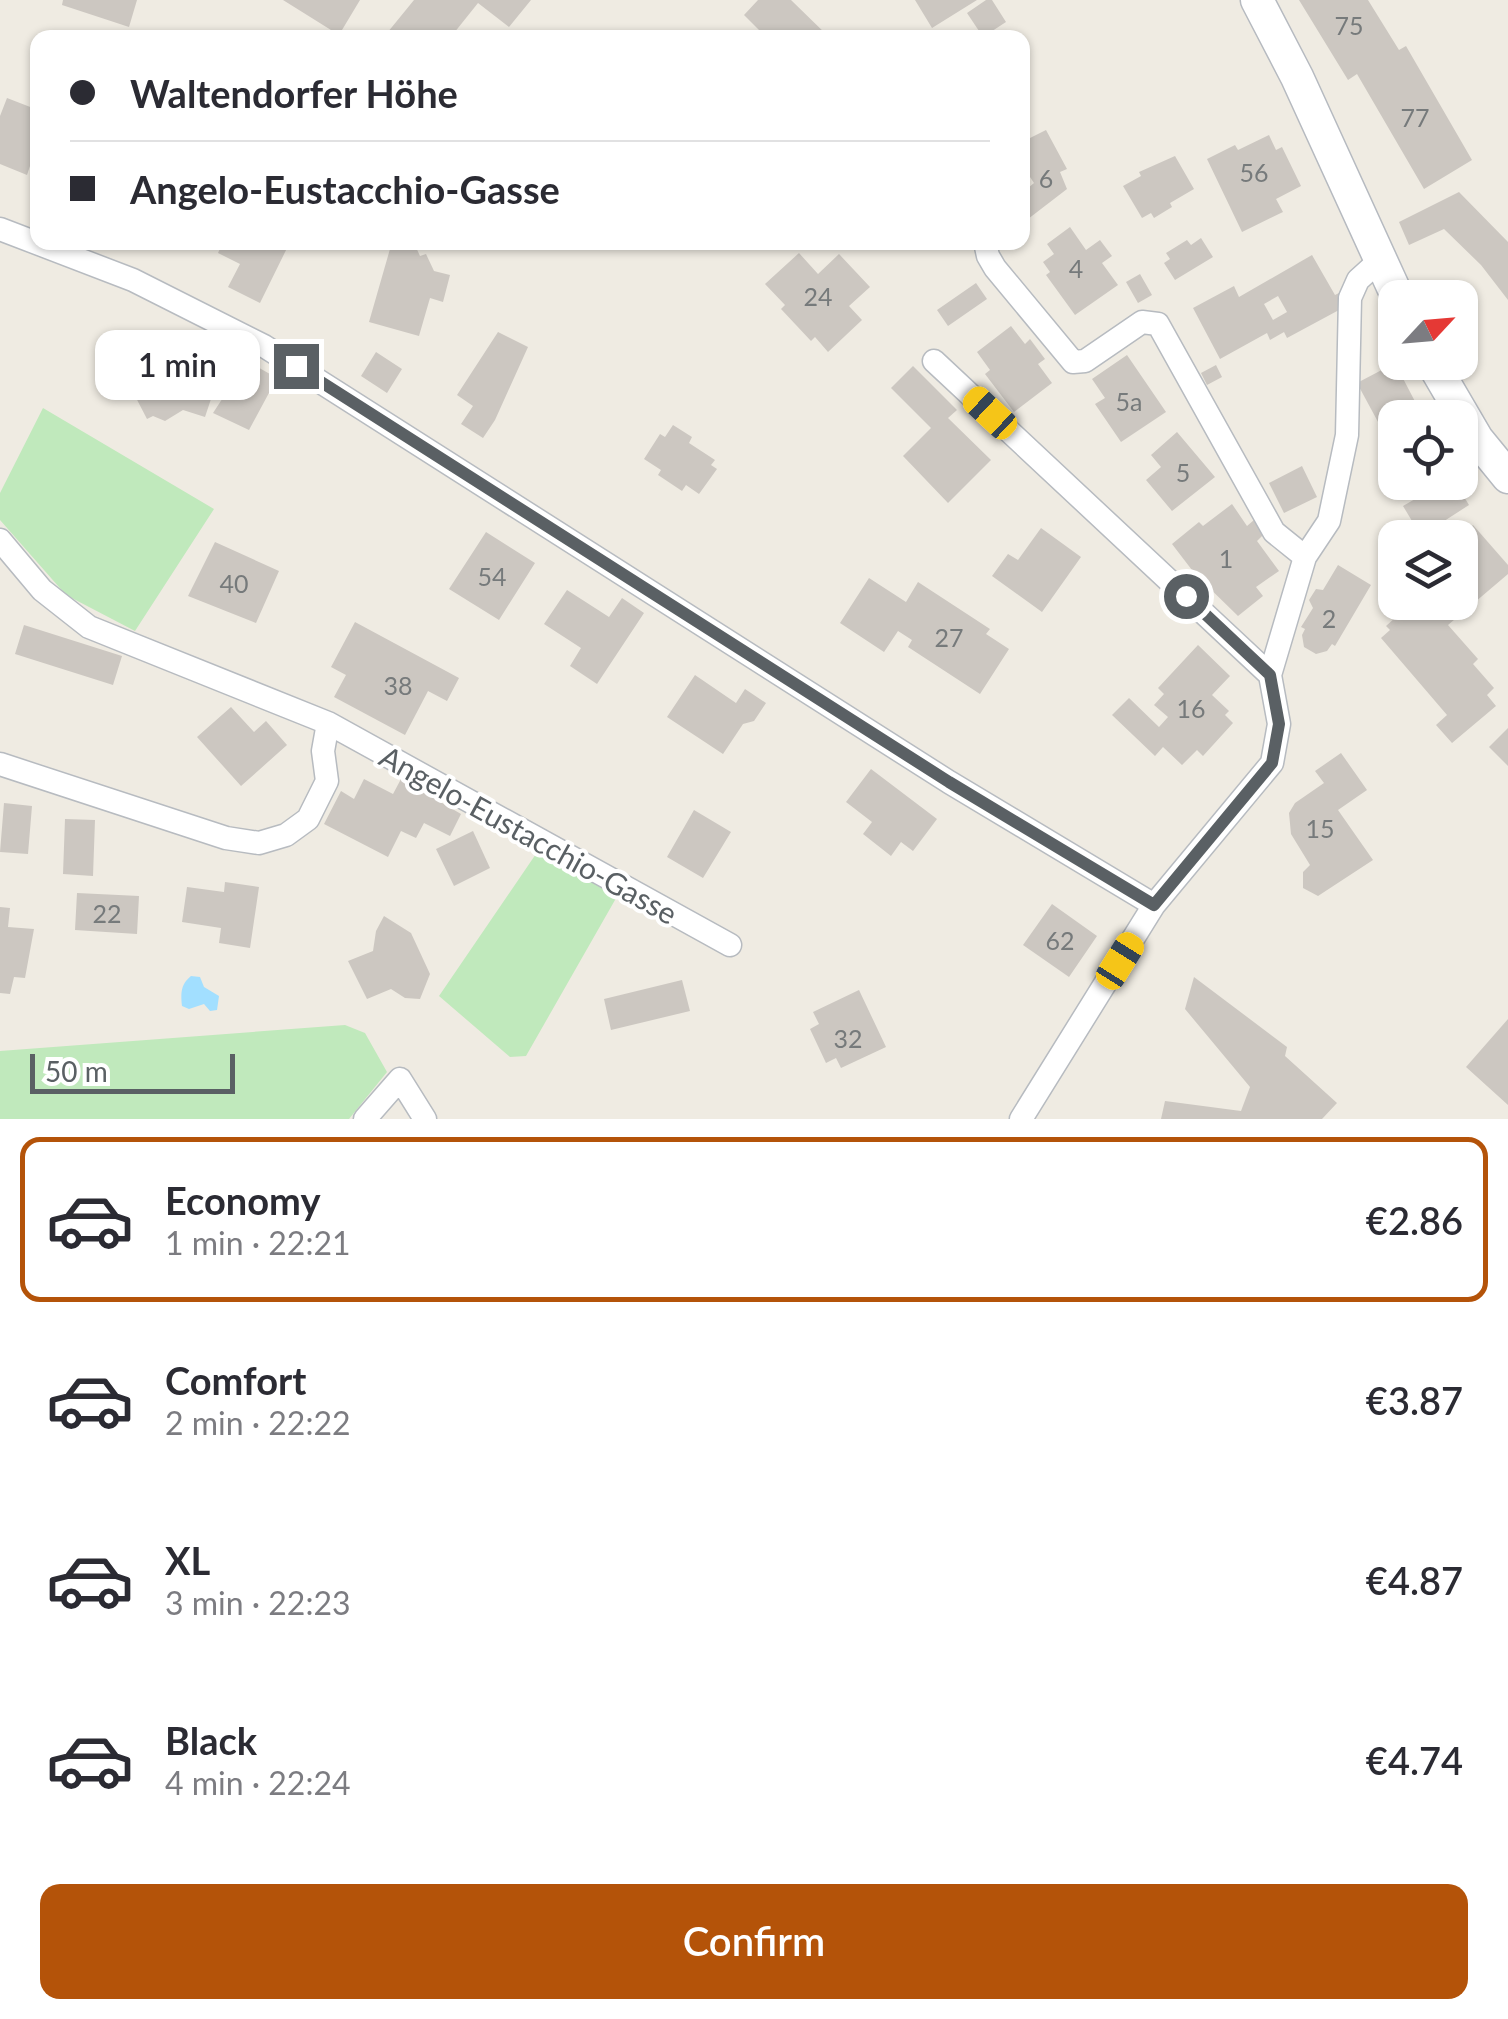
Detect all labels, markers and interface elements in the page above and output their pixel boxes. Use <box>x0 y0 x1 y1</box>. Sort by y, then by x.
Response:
house number: 75 <box>1334 10 1364 40</box>
text: Waltendorfer Höhe <box>130 70 458 116</box>
house number: 77 <box>1400 102 1430 132</box>
house number: 56 <box>1239 157 1269 187</box>
house number: 6 <box>1039 163 1053 193</box>
text: Angelo-Eustacchio-Gasse <box>130 166 560 212</box>
house number: 4 <box>1069 253 1083 283</box>
north arrow <box>1378 280 1478 380</box>
map controls <box>1378 280 1478 620</box>
house number: 24 <box>803 281 833 311</box>
callout: 1 min <box>96 331 261 401</box>
route end <box>274 344 319 389</box>
text: 1 min <box>138 345 217 384</box>
car <box>958 382 1022 444</box>
house number: 5a <box>1116 386 1142 416</box>
button: locate <box>1378 400 1478 500</box>
house number: 5 <box>1176 457 1190 487</box>
button: layers <box>1378 520 1478 620</box>
house number: 1 <box>1219 543 1233 573</box>
house number: 54 <box>477 561 507 591</box>
house number: 40 <box>219 568 249 598</box>
route start <box>1164 574 1209 619</box>
house number: 2 <box>1322 603 1336 633</box>
house number: 27 <box>934 622 964 652</box>
house number: 38 <box>383 670 413 700</box>
house number: 16 <box>1176 693 1206 723</box>
street label: Angelo-Eustacchio-Gasse <box>374 737 684 931</box>
house number: 15 <box>1305 813 1335 843</box>
house number: 22 <box>92 898 122 928</box>
house number: 62 <box>1045 925 1075 955</box>
car <box>1091 928 1149 994</box>
house number: 32 <box>833 1023 863 1053</box>
scale bar <box>30 1049 235 1094</box>
text: 50 m <box>45 1054 108 1088</box>
icon: car <box>45 1175 135 1265</box>
text: Economy <box>165 1177 320 1223</box>
text: €2.86 <box>1366 1197 1463 1243</box>
text: 1 min · 22:21 <box>165 1223 351 1262</box>
icon: car <box>45 1355 135 1445</box>
text: Comfort <box>165 1357 306 1403</box>
text: €3.87 <box>1366 1377 1463 1423</box>
text: 2 min · 22:22 <box>165 1403 351 1442</box>
icon: car <box>45 1535 135 1625</box>
text: XL <box>165 1537 210 1583</box>
text: €4.87 <box>1366 1557 1463 1603</box>
text: 3 min · 22:23 <box>165 1583 351 1622</box>
icon: car <box>45 1715 135 1805</box>
text: Black <box>165 1717 257 1763</box>
text: €4.74 <box>1366 1737 1463 1783</box>
text: 4 min · 22:24 <box>165 1763 351 1802</box>
button: Confirm <box>40 1884 1468 1999</box>

